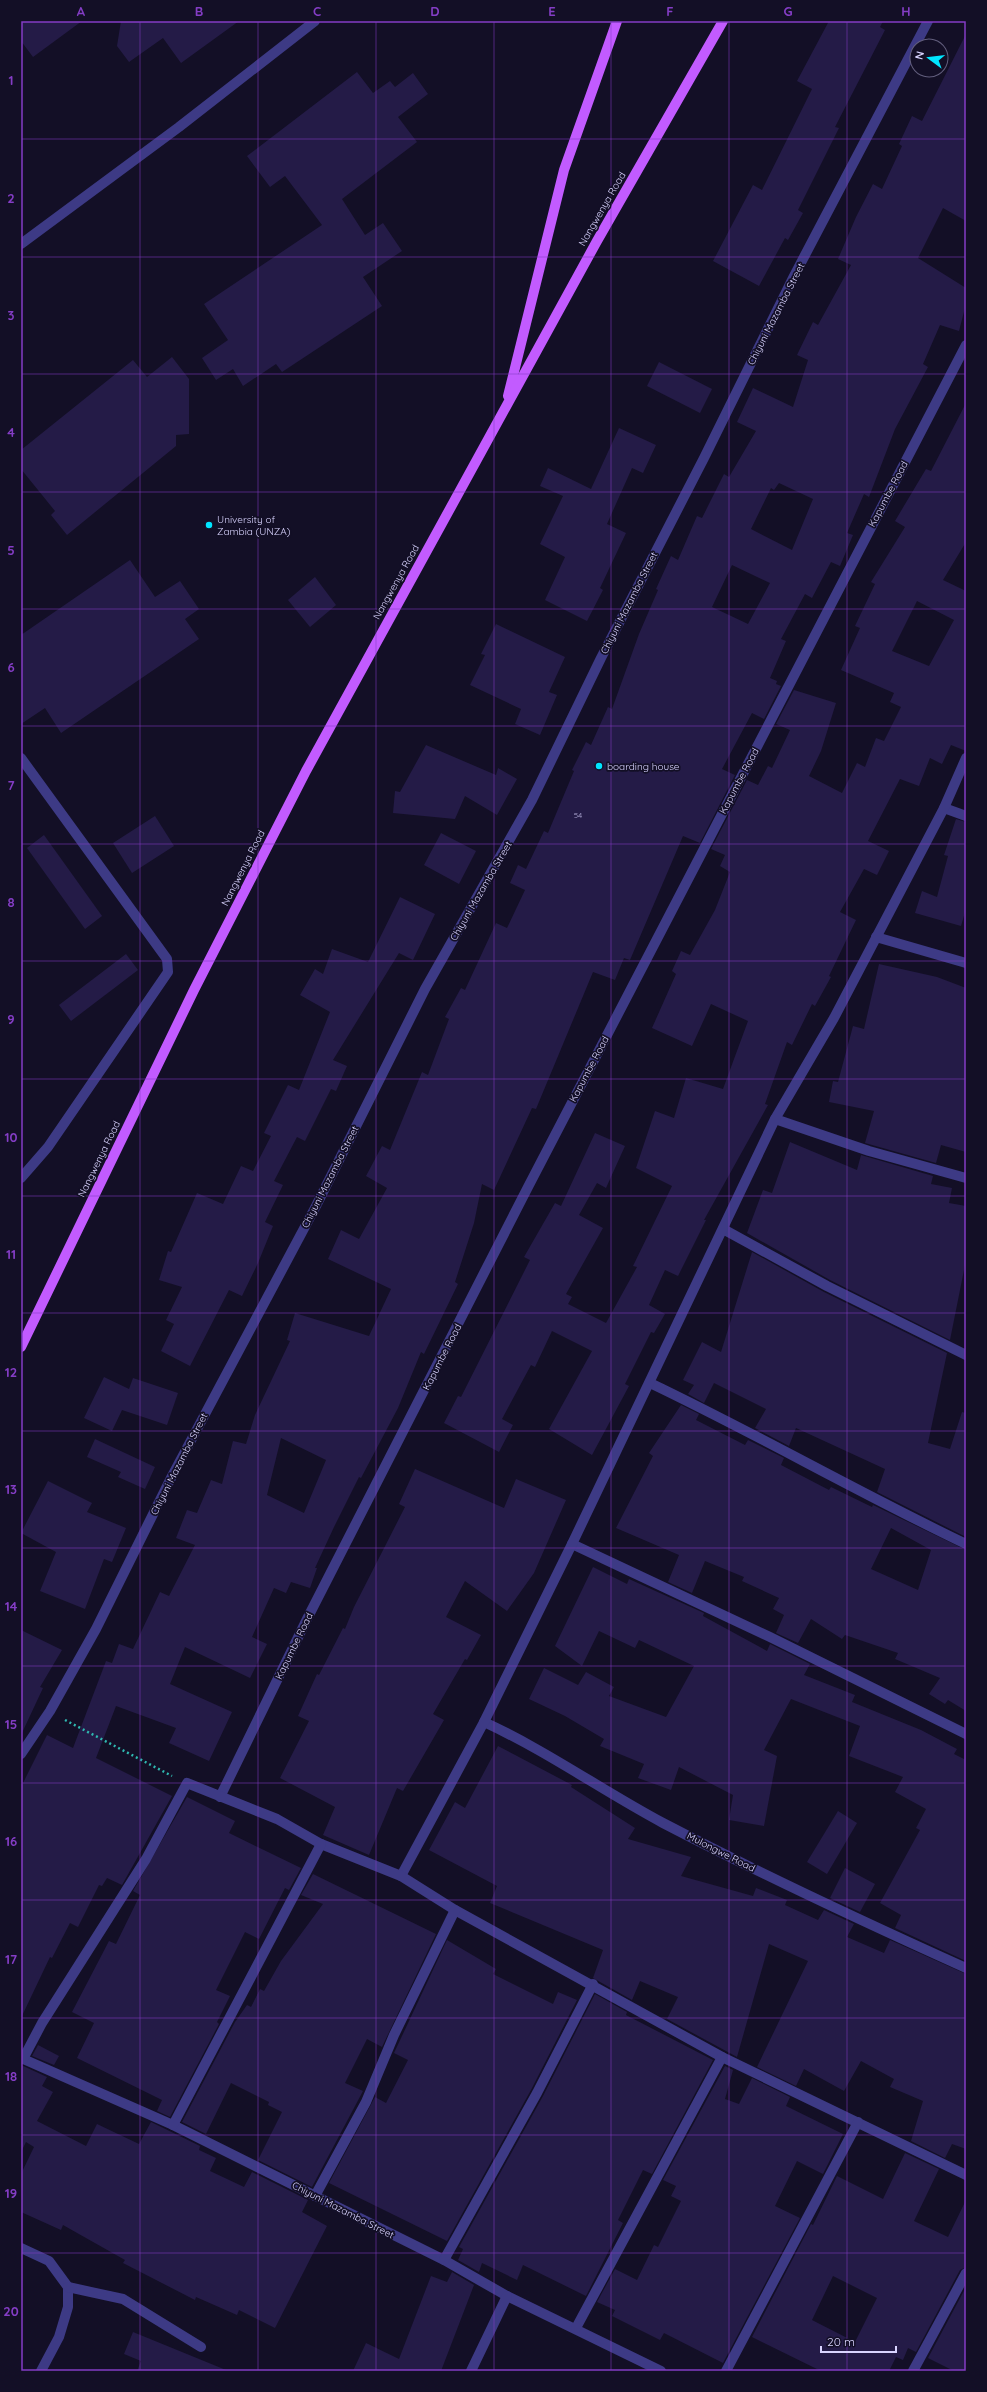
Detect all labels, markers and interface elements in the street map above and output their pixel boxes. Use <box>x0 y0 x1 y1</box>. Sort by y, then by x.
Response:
text: A <box>77 3 86 19</box>
text: B <box>195 3 203 19</box>
text: C <box>313 3 321 19</box>
text: D <box>430 3 440 19</box>
text: E <box>548 3 556 19</box>
text: F <box>666 3 674 19</box>
text: G <box>783 3 793 19</box>
text: H <box>901 3 911 19</box>
north arrow <box>909 38 949 78</box>
text: N <box>912 50 927 61</box>
text: 1 <box>8 72 14 88</box>
street label: Nangwenya Road <box>575 170 629 248</box>
text: 2 <box>7 190 15 206</box>
street label: Chiyuni Mazamba Street <box>745 260 808 367</box>
text: 3 <box>8 307 15 323</box>
text: 4 <box>7 424 15 440</box>
street label: Kapumbe Road <box>865 459 911 529</box>
place label: University of Zambia (UNZA) <box>217 513 291 538</box>
marker: University of Zambia (UNZA) <box>204 520 214 530</box>
text: 5 <box>7 542 15 558</box>
street label: Nangwenya Road <box>370 542 422 622</box>
street label: Chiyuni Mazamba Street <box>598 549 661 656</box>
text: 6 <box>7 659 15 675</box>
street label: Kapumbe Road <box>716 746 762 816</box>
place label: boarding house <box>607 760 680 773</box>
marker: boarding house <box>594 761 604 771</box>
text: 7 <box>7 777 15 793</box>
house number: 54 <box>574 810 582 820</box>
street label: Nangwenya Road <box>218 828 268 908</box>
street label: Chiyuni Mazamba Street <box>447 838 515 943</box>
text: 8 <box>7 894 15 910</box>
text: 9 <box>7 1011 15 1027</box>
street label: Kapumbe Road <box>566 1034 612 1104</box>
street label: Nangwenya Road <box>75 1119 123 1199</box>
street label: Chiyuni Mazamba Street <box>299 1123 362 1230</box>
text: 10 <box>4 1129 18 1145</box>
text: 11 <box>6 1246 16 1262</box>
street label: Kapumbe Road <box>420 1322 464 1392</box>
text: 12 <box>5 1364 17 1380</box>
street label: Chiyuni Mazamba Street <box>148 1410 211 1517</box>
text: 13 <box>5 1481 17 1497</box>
text: 14 <box>5 1598 18 1614</box>
street label: Kapumbe Road <box>272 1610 316 1682</box>
text: 15 <box>5 1716 17 1732</box>
street label: Mulongwe Road <box>685 1829 757 1875</box>
text: 16 <box>5 1833 17 1849</box>
text: 17 <box>5 1951 17 1967</box>
text: 18 <box>5 2068 17 2084</box>
street label: Chiyuni Mazamba Street <box>290 2179 397 2242</box>
text: 19 <box>5 2185 17 2201</box>
text: 20 <box>3 2303 19 2319</box>
scale bar <box>821 2328 896 2354</box>
text: 20 m <box>827 2334 855 2349</box>

